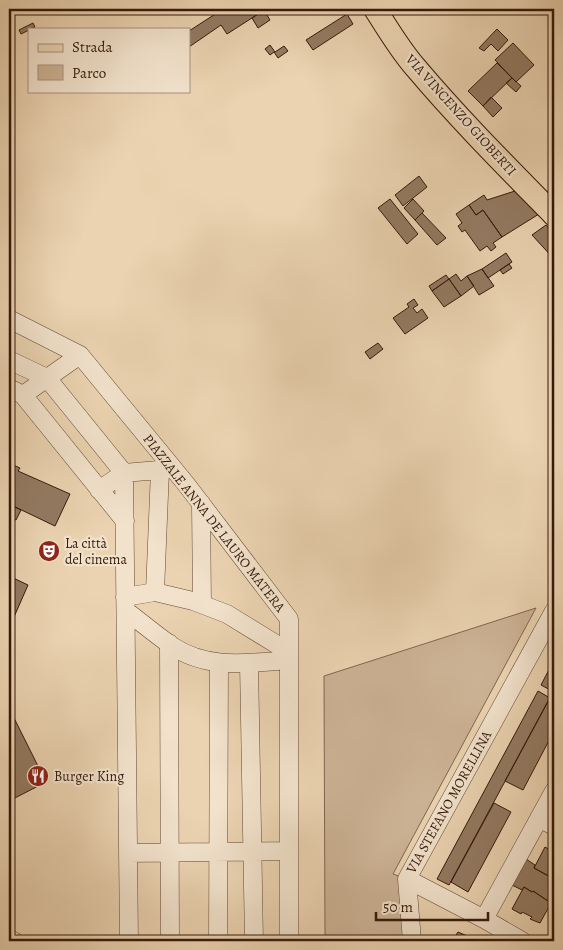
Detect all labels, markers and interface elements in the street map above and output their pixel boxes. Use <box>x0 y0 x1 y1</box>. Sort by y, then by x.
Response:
legend <box>28 28 190 92</box>
text: Strada <box>72 37 113 57</box>
street label: VIA VINCENZO GIOBERTI <box>401 49 521 180</box>
text: Parco <box>72 63 106 83</box>
street label: PIAZZALE ANNA DE LAURO MATERA <box>138 430 290 617</box>
place label: La città del cinema <box>65 534 127 569</box>
theatre icon: La città del cinema <box>37 539 61 563</box>
street label: VIA STEFANO MORELLINA <box>401 727 497 878</box>
restaurant icon: Burger King <box>26 764 50 788</box>
place label: Burger King <box>54 767 124 786</box>
scale bar <box>376 890 488 922</box>
text: 50 m <box>383 897 413 917</box>

